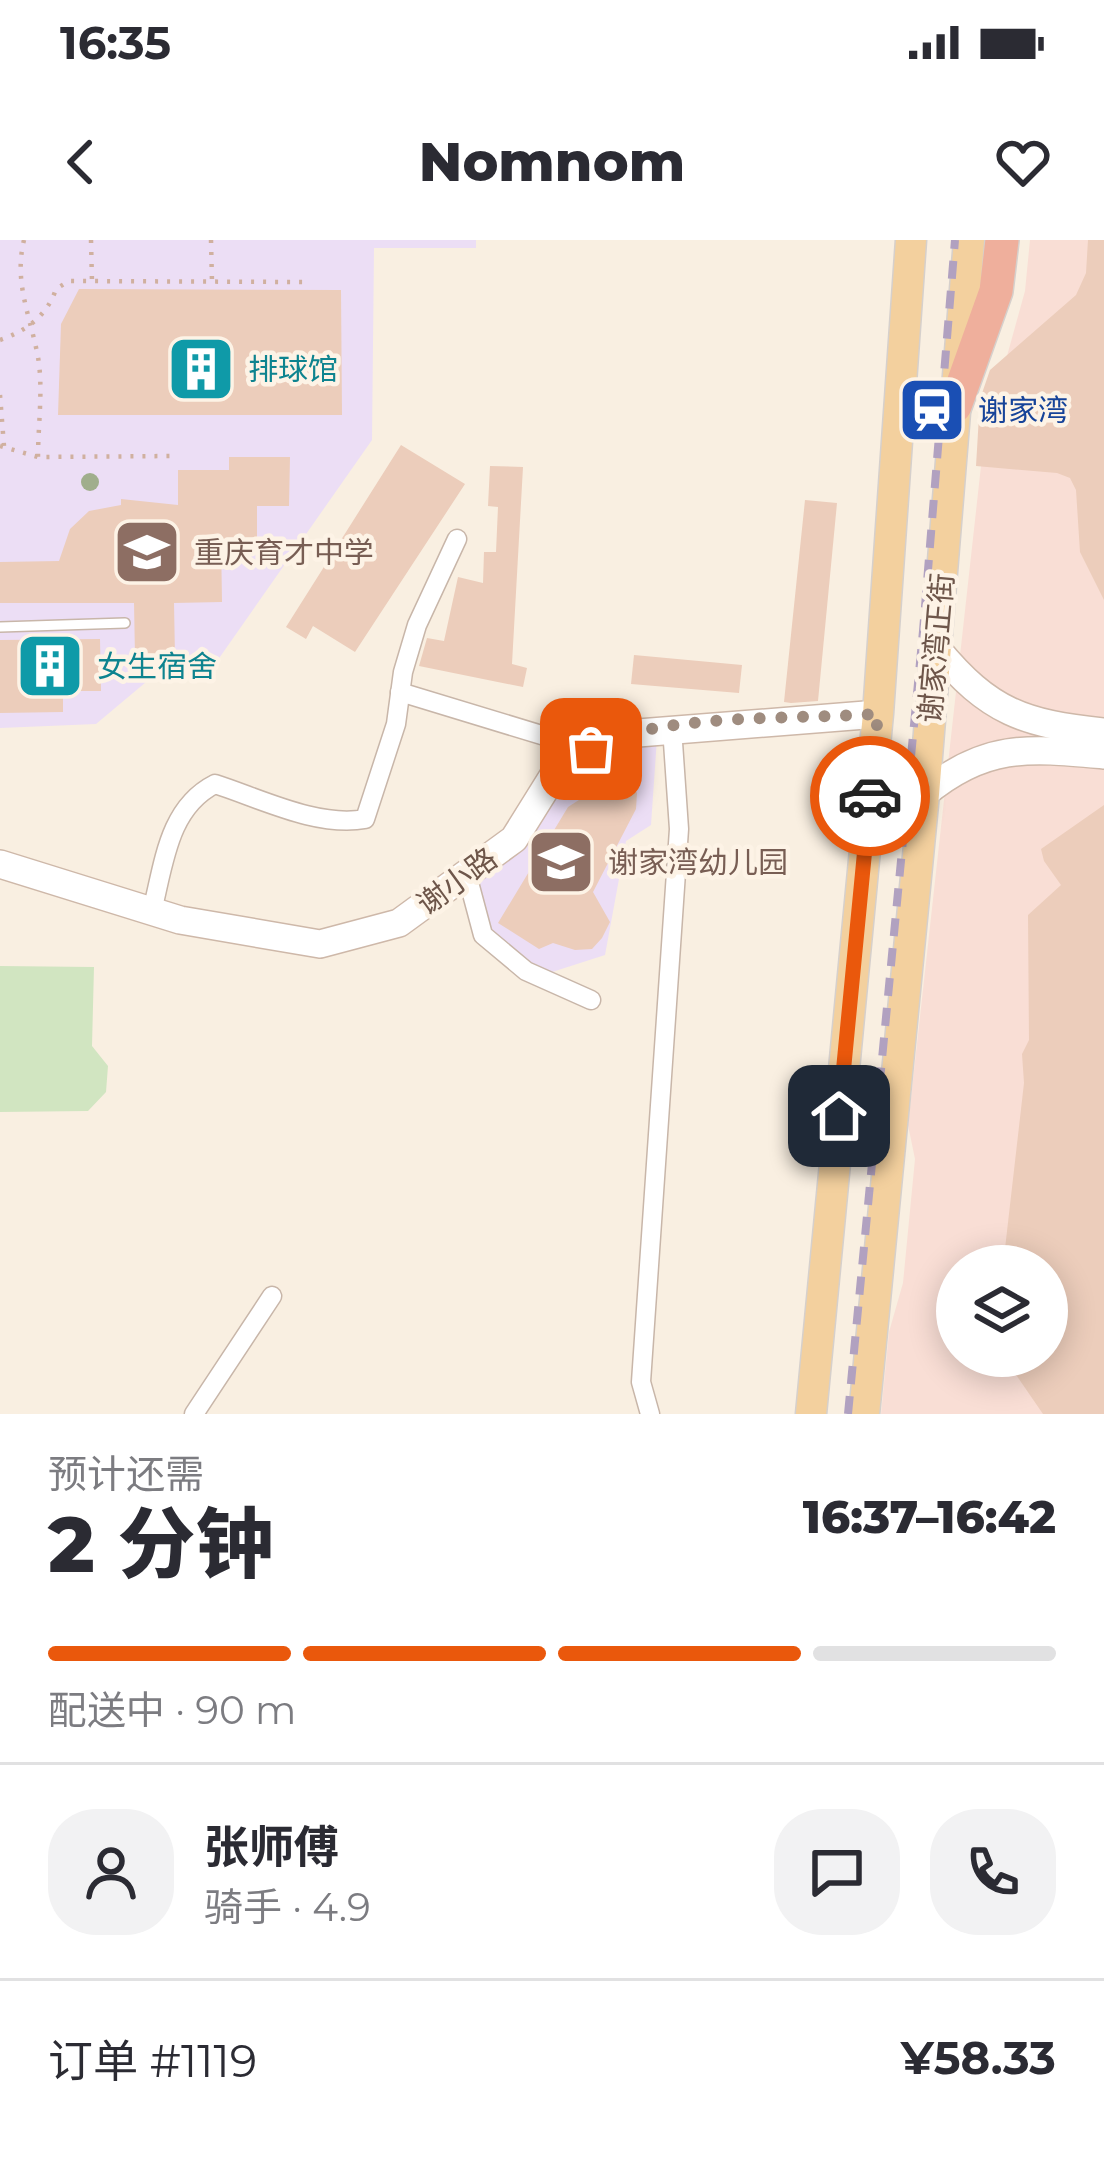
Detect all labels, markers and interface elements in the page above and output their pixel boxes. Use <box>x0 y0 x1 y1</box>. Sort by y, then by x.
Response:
text: 16:35 <box>60 15 171 70</box>
icon: back <box>48 129 114 195</box>
text: Nomnom <box>419 129 685 195</box>
icon: heart <box>990 129 1056 195</box>
building icon: 排球馆 <box>166 334 236 404</box>
place label: 排球馆 <box>248 351 338 388</box>
station icon: 谢家湾 <box>897 375 967 445</box>
place label: 谢家湾 <box>978 392 1068 429</box>
school or university icon: 重庆育才中学 <box>112 517 182 587</box>
place label: 重庆育才中学 <box>194 534 374 571</box>
street label: 谢家湾正街 <box>911 572 961 724</box>
building icon: 女生宿舍 <box>15 631 85 701</box>
place label: 女生宿舍 <box>97 648 217 685</box>
pin <box>540 698 642 800</box>
icon: bag <box>558 716 624 782</box>
courier <box>810 736 930 856</box>
icon: car <box>837 763 903 829</box>
school or university icon: 谢家湾幼儿园 <box>526 827 596 897</box>
street label: 谢小路 <box>410 840 504 922</box>
place label: 谢家湾幼儿园 <box>608 844 788 881</box>
pin <box>788 1065 890 1167</box>
icon: home <box>806 1083 872 1149</box>
map controls <box>936 1245 1068 1377</box>
button: layers <box>936 1245 1068 1377</box>
text: 预计还需 <box>48 1450 204 1498</box>
text: 16:37–16:42 <box>803 1489 1056 1544</box>
text: 2 分钟 <box>48 1496 273 1592</box>
text: 配送中 · 90 m <box>48 1686 296 1734</box>
button: person <box>48 1809 174 1935</box>
button: chat <box>774 1809 900 1935</box>
button: phone <box>930 1809 1056 1935</box>
text: 张师傅 <box>204 1819 339 1874</box>
text: 骑手 · 4.9 <box>204 1883 371 1931</box>
text: ¥58.33 <box>901 2030 1056 2085</box>
text: 订单 #1119 <box>48 2033 257 2088</box>

